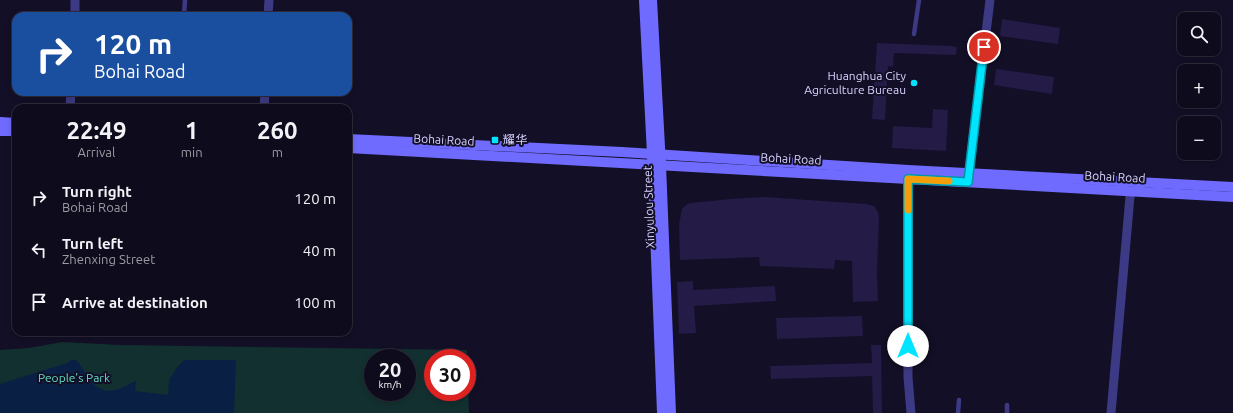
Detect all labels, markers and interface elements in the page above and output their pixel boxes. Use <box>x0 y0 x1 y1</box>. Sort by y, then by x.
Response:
map controls <box>1177 12 1221 160</box>
button: search <box>1177 12 1221 56</box>
icon: right <box>28 28 80 80</box>
text: 120 m <box>94 28 172 59</box>
pin <box>967 30 1001 64</box>
icon: arrive <box>973 36 995 58</box>
text: Bohai Road <box>94 61 185 81</box>
button: + <box>1177 64 1221 108</box>
place label: Huanghua City Agriculture Bureau <box>804 69 906 96</box>
marker: Huanghua City Agriculture Bureau <box>909 78 919 88</box>
button: − <box>1177 116 1221 160</box>
text: 22:49 <box>66 117 126 144</box>
text: 1 <box>185 117 198 144</box>
text: 260 <box>257 117 298 144</box>
street label: Bohai Road <box>413 131 475 148</box>
place label: 耀华 <box>503 133 527 146</box>
marker: 耀华 <box>490 135 500 145</box>
text: Arrival <box>77 145 115 159</box>
text: min <box>181 145 203 159</box>
text: m <box>272 145 283 159</box>
street label: Bohai Road <box>760 150 822 167</box>
street label: Xinyulou Street <box>641 165 656 249</box>
street label: Bohai Road <box>1084 168 1146 185</box>
text: Turn right <box>62 183 132 200</box>
icon: right <box>28 187 50 209</box>
text: 120 m <box>294 190 336 207</box>
text: Bohai Road <box>62 200 128 214</box>
text: Turn left <box>62 235 123 252</box>
icon: left <box>28 239 50 261</box>
text: 40 m <box>303 242 336 259</box>
text: Zhenxing Street <box>62 252 155 266</box>
icon: arrive <box>28 291 50 313</box>
text: Arrive at destination <box>62 294 208 311</box>
text: 100 m <box>294 294 336 311</box>
position arrow <box>887 325 929 367</box>
speed limit sign: 30 <box>424 349 476 401</box>
text: 20 <box>379 358 401 381</box>
park label: People's Park <box>38 371 110 384</box>
text: km/h <box>378 379 402 390</box>

